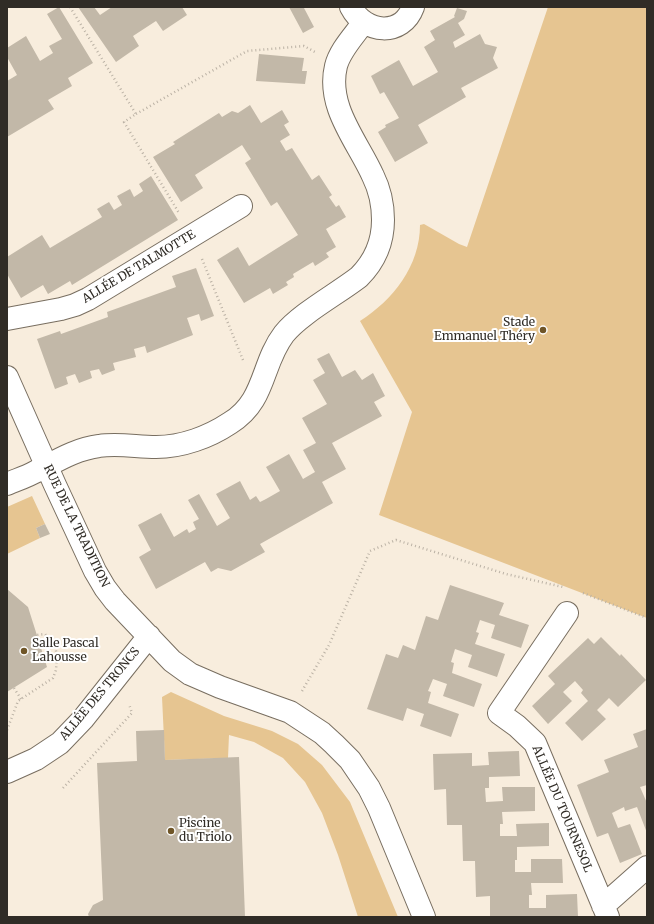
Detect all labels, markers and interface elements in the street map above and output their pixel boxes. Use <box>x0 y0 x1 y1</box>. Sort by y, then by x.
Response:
street label: ALLÉE DE TALMOTTE <box>80 228 198 306</box>
place label: Stade Emmanuel Théry <box>434 316 535 344</box>
marker: Stade Emmanuel Théry <box>538 325 548 335</box>
street label: RUE DE LA TRADITION <box>40 462 112 590</box>
place label: Salle Pascal Lahousse <box>32 637 99 665</box>
street label: ALLÉE DES TRONCS <box>57 645 143 743</box>
marker: Salle Pascal Lahousse <box>19 646 29 656</box>
street label: ALLÉE DU TOURNESOL <box>529 743 595 875</box>
place label: Piscine du Triolo <box>179 817 232 845</box>
marker: Piscine du Triolo <box>166 826 176 836</box>

